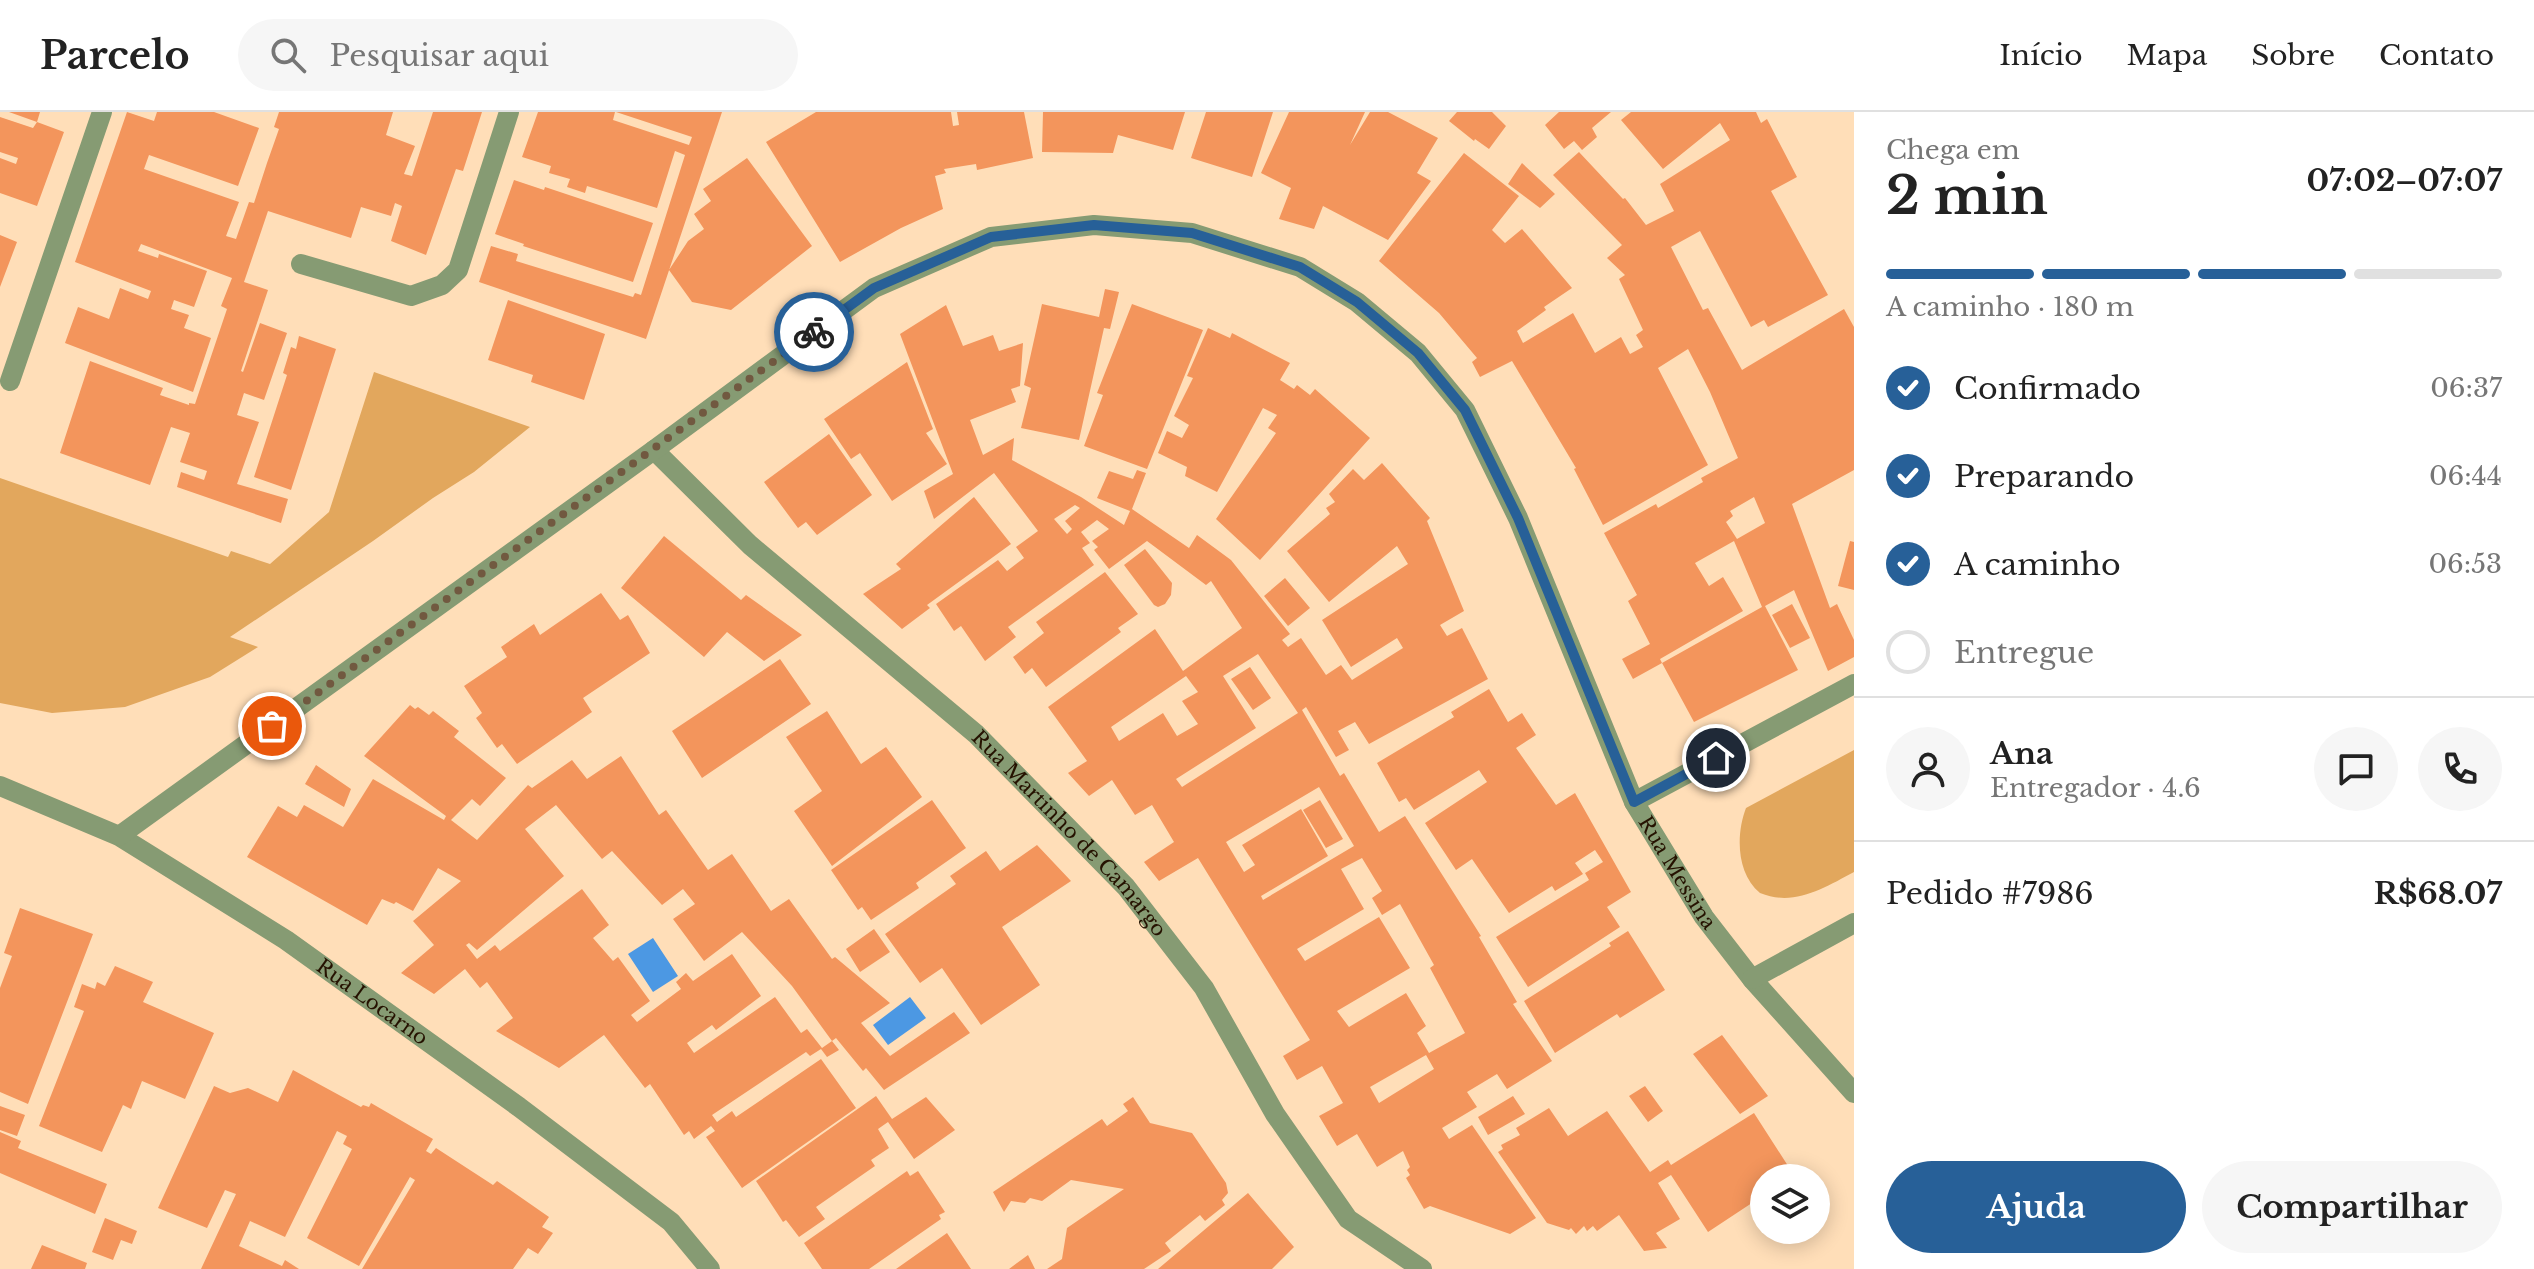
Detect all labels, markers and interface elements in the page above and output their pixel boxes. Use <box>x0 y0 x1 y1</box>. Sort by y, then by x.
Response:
search box <box>238 19 798 91</box>
text: Parcelo <box>40 32 190 79</box>
icon: search <box>266 33 310 77</box>
text: Pesquisar aqui <box>330 37 549 74</box>
text: Início <box>1999 38 2083 73</box>
text: Mapa <box>2127 38 2207 73</box>
text: Sobre <box>2251 38 2335 73</box>
text: Contato <box>2379 38 2494 73</box>
text: Chega em <box>1886 134 2020 166</box>
text: 07:02–07:07 <box>2306 162 2502 199</box>
text: 2 min <box>1886 164 2048 228</box>
text: A caminho · 180 m <box>1886 291 2134 323</box>
courier <box>774 292 854 372</box>
icon: bike <box>792 310 836 354</box>
icon: check <box>1886 366 1930 410</box>
text: Confirmado <box>1954 370 2141 407</box>
text: 06:37 <box>2430 372 2502 404</box>
icon: check <box>1886 454 1930 498</box>
text: Preparando <box>1954 458 2134 495</box>
text: 06:44 <box>2429 460 2502 492</box>
icon: check <box>1886 542 1930 586</box>
text: A caminho <box>1954 546 2121 583</box>
text: 06:53 <box>2429 548 2502 580</box>
text: Entregue <box>1954 634 2094 671</box>
pin <box>238 692 306 760</box>
icon: bag <box>250 704 294 748</box>
pin <box>1682 724 1750 792</box>
street label: Rua Martinho de Camargo <box>967 725 1172 941</box>
button: person <box>1886 727 1970 811</box>
button: chat <box>2314 727 2398 811</box>
button: phone <box>2418 727 2502 811</box>
text: Ana <box>1990 735 2053 772</box>
icon: home <box>1694 736 1738 780</box>
text: Entregador · 4.6 <box>1990 772 2201 804</box>
street label: Rua Messina <box>1633 812 1722 935</box>
text: Pedido #7986 <box>1886 875 2094 912</box>
text: R$68.07 <box>2374 875 2502 912</box>
street label: Rua Locarno <box>312 954 433 1050</box>
button: Ajuda <box>1886 1161 2186 1253</box>
button: Compartilhar <box>2202 1161 2502 1253</box>
map controls <box>1750 1164 1830 1244</box>
button: layers <box>1750 1164 1830 1244</box>

